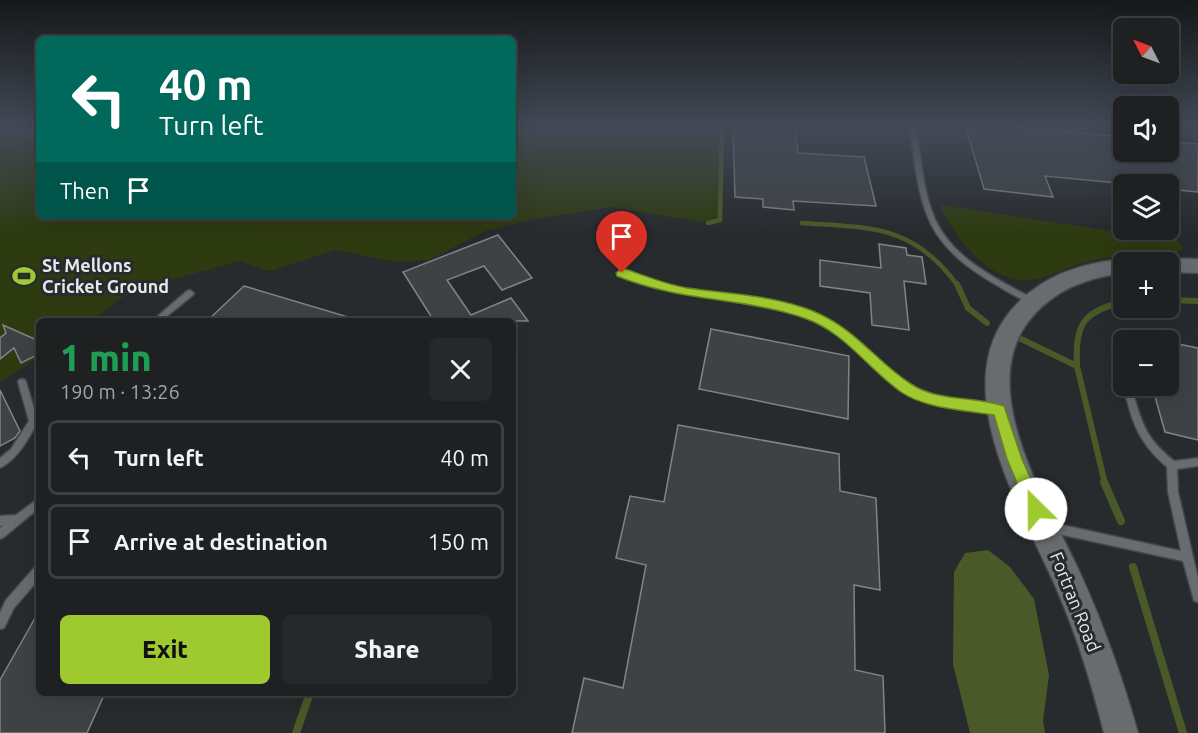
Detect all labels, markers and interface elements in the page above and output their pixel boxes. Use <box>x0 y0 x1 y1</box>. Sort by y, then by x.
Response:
north arrow <box>1113 18 1179 84</box>
map controls <box>1113 18 1179 396</box>
icon: left <box>60 60 138 138</box>
text: 40 m <box>159 61 253 108</box>
button: sound <box>1113 96 1179 162</box>
text: Turn left <box>159 110 263 140</box>
icon: arrive <box>122 174 155 207</box>
button: layers <box>1113 174 1179 240</box>
text: Then <box>60 178 110 203</box>
pin <box>596 211 647 273</box>
icon: arrive <box>605 220 638 253</box>
button: + <box>1113 252 1179 318</box>
place label: St Mellons Cricket Ground <box>42 255 169 296</box>
sports icon: St Mellons Cricket Ground <box>11 263 37 289</box>
button: − <box>1113 330 1179 396</box>
text: 1 min <box>60 337 152 378</box>
button: close <box>429 338 492 401</box>
text: 190 m · 13:26 <box>60 380 180 403</box>
icon: left <box>63 441 96 474</box>
text: Turn left <box>114 445 204 470</box>
text: 40 m <box>440 445 489 470</box>
position arrow <box>1004 477 1068 541</box>
icon: arrive <box>63 525 96 558</box>
text: Arrive at destination <box>114 529 328 554</box>
text: 150 m <box>428 529 489 554</box>
street label: Fortran Road <box>1047 549 1105 654</box>
button: Exit <box>60 615 270 684</box>
button: Share <box>282 615 492 684</box>

